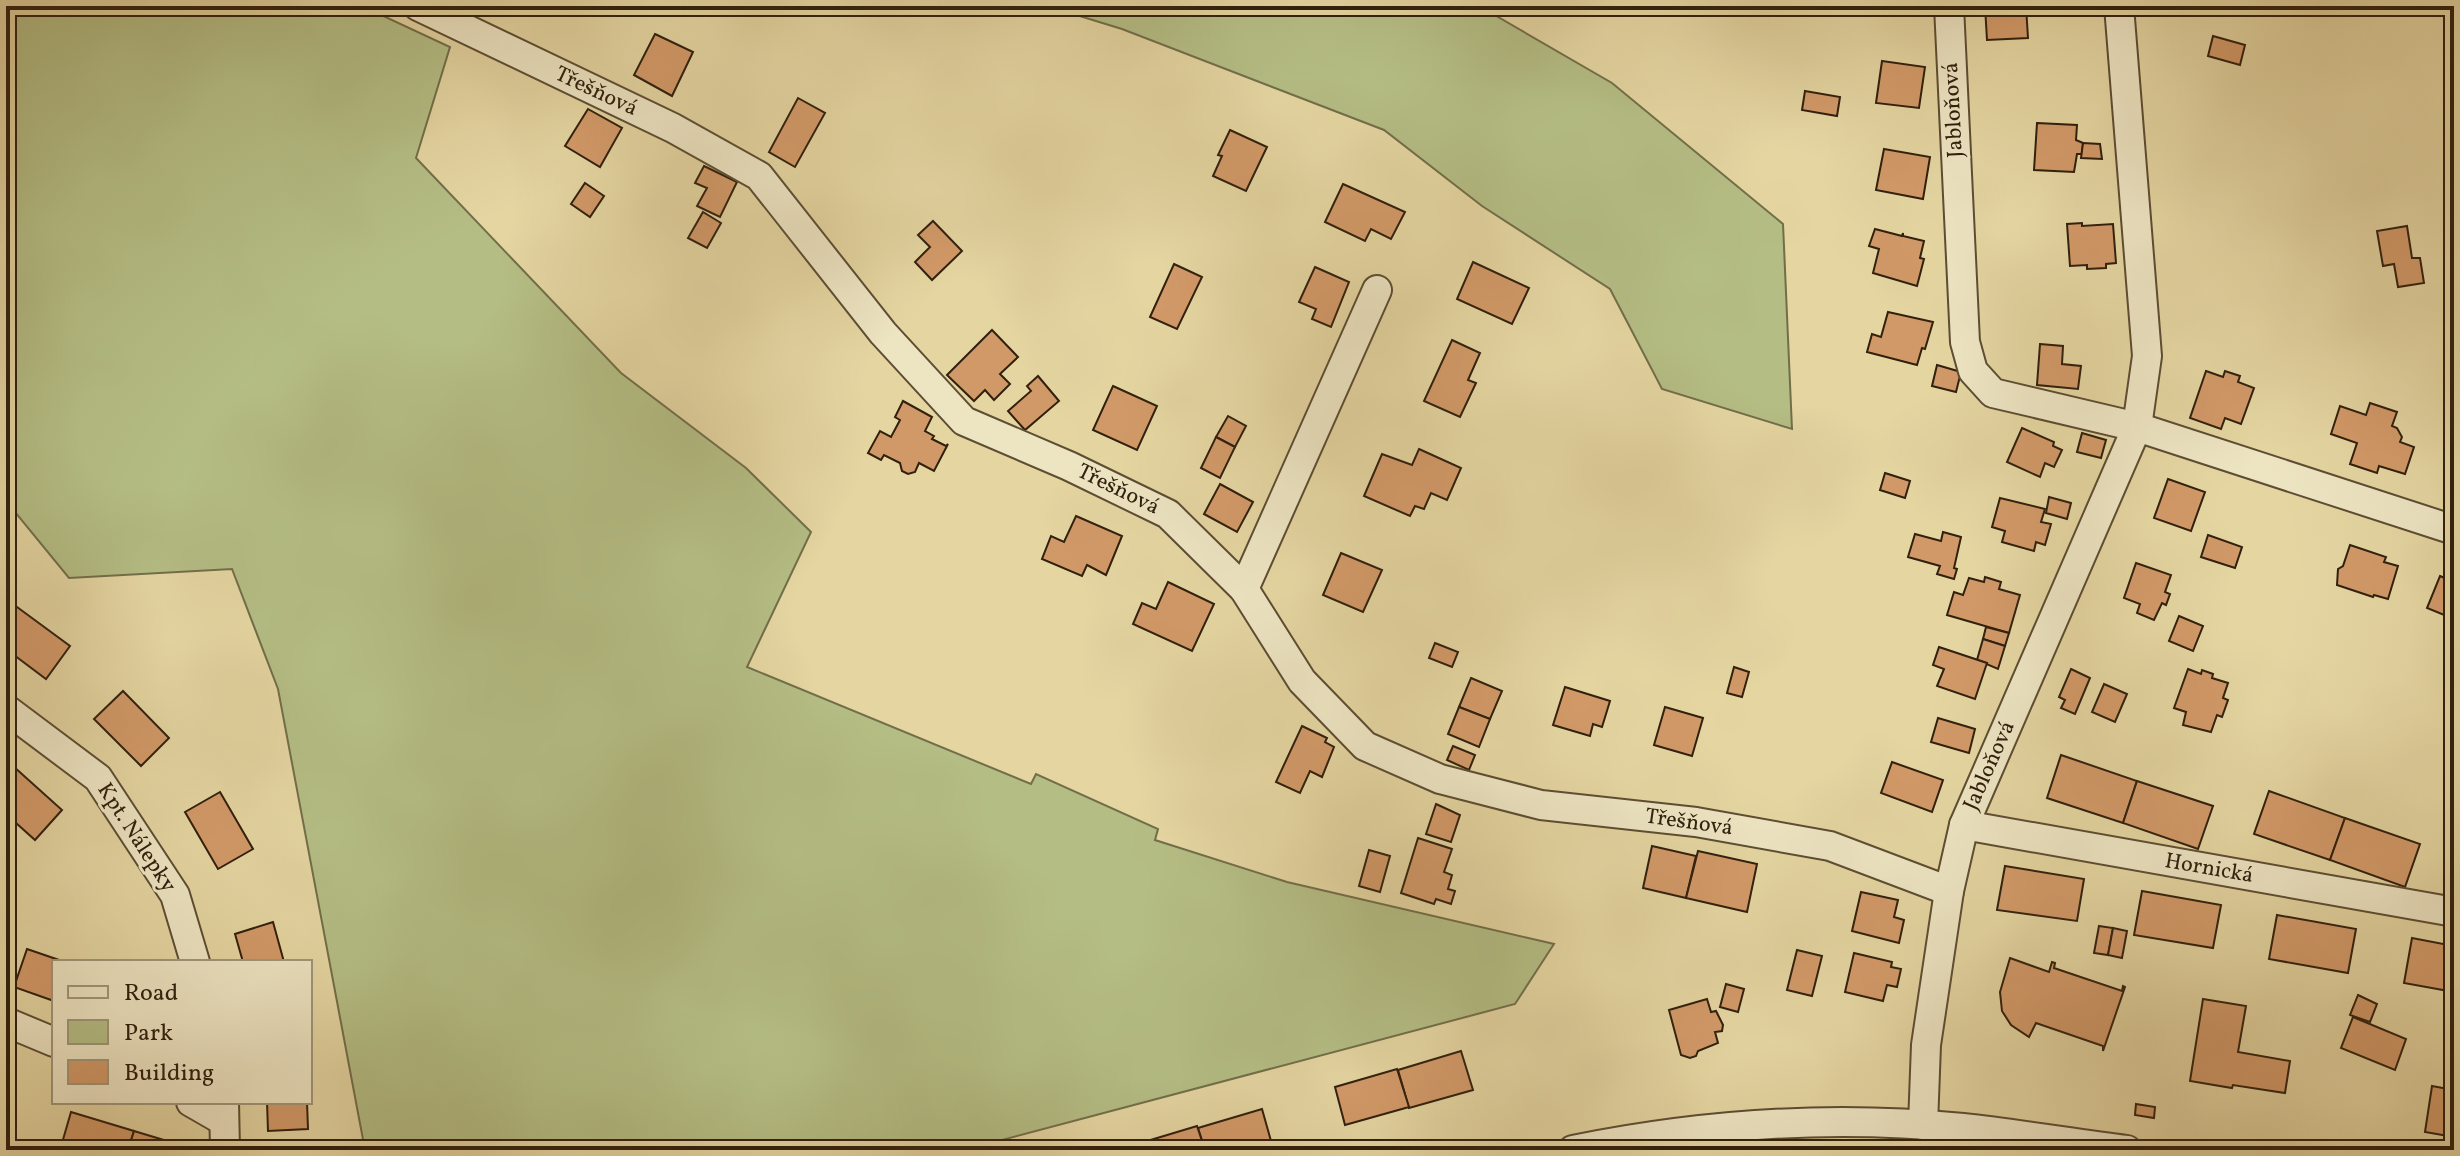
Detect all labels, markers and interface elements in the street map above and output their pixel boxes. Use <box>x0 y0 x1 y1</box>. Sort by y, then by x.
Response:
street label: Třešňová <box>549 59 643 125</box>
street label: Jabloňová <box>1936 61 1972 158</box>
street label: Třešňová <box>1072 457 1164 523</box>
street label: Jabloňová <box>1956 716 2024 816</box>
street label: Kpt. Nálepky <box>89 777 183 899</box>
street label: Třešňová <box>1643 802 1735 844</box>
street label: Hornická <box>2162 846 2256 892</box>
legend <box>52 960 312 1104</box>
text: Road <box>124 977 178 1011</box>
text: Park <box>124 1017 173 1051</box>
text: Building <box>124 1057 214 1091</box>

